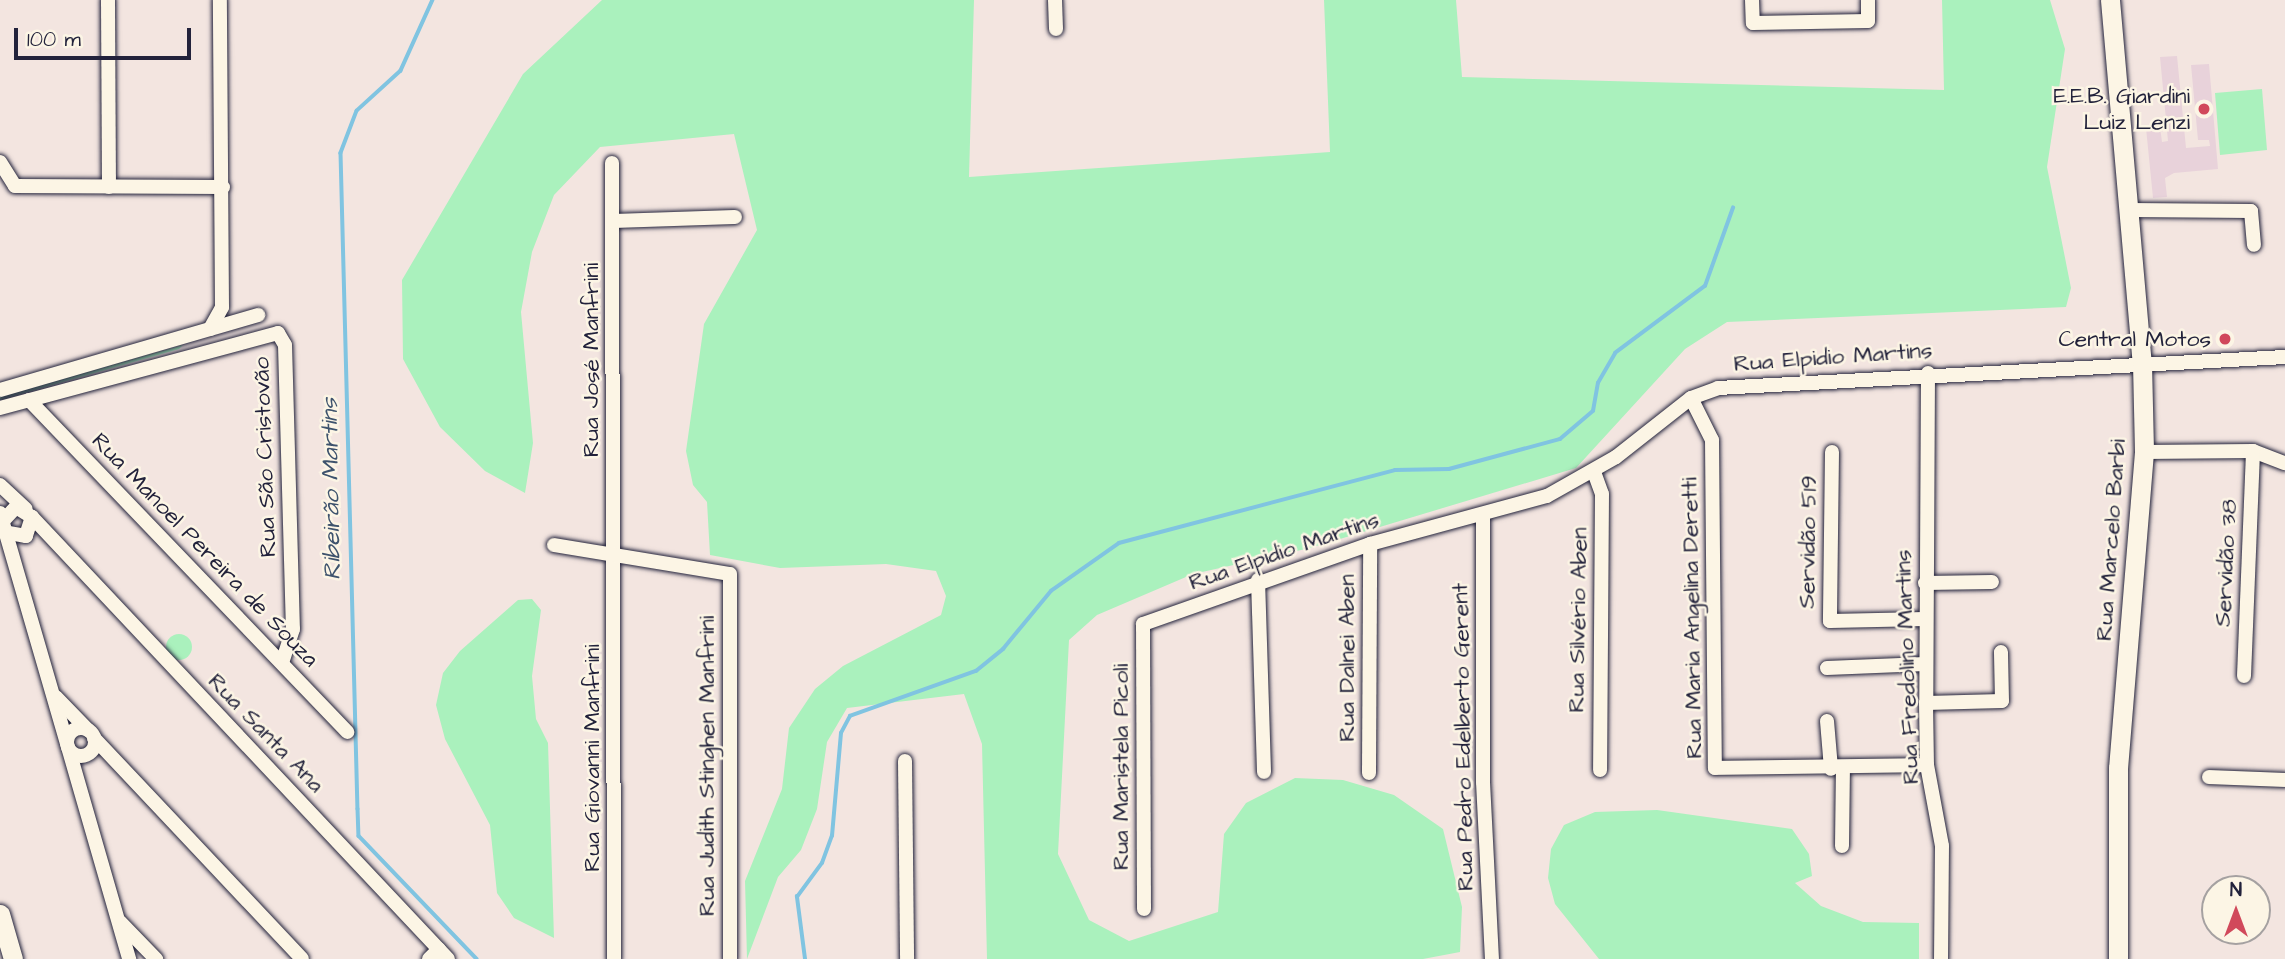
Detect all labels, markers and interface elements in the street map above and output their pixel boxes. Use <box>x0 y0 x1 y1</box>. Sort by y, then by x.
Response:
scale bar <box>18 14 194 58</box>
text: 100 m <box>27 25 81 54</box>
place label: E.E.B. Giardini Luiz Lenzi <box>2053 82 2190 136</box>
marker: E.E.B. Giardini Luiz Lenzi <box>2196 101 2212 117</box>
street label: Rua José Manfrini <box>577 263 605 457</box>
place label: Central Motos <box>2059 325 2211 353</box>
marker: Central Motos <box>2217 331 2233 347</box>
street label: Rua Elpidio Martins <box>1733 336 1933 378</box>
street label: Rua São Cristovão <box>248 356 282 558</box>
water label: Ribeirão Martins <box>316 398 348 580</box>
street label: Rua Manoel Pereira de Souza <box>86 427 324 673</box>
street label: Rua Marcelo Barbi <box>2090 438 2132 642</box>
street label: Servidão 519 <box>1793 475 1823 609</box>
street label: Rua Maria Angelina Deretti <box>1676 477 1708 759</box>
street label: Servidão 38 <box>2209 499 2243 627</box>
street label: Rua Elpidio Martins <box>1185 506 1383 596</box>
street label: Rua Silvério Aben <box>1563 527 1593 713</box>
street label: Rua Fredolino Martins <box>1889 549 1925 785</box>
street label: Rua Dalnei Aben <box>1333 574 1361 742</box>
street label: Rua Pedro Edelberto Gerent <box>1447 583 1479 891</box>
street label: Rua Judith Stinghen Manfrini <box>693 616 721 916</box>
street label: Rua Giovanni Manfrini <box>578 644 606 872</box>
street label: Rua Maristela Picoli <box>1107 664 1135 870</box>
street label: Rua Santa Ana <box>202 668 330 798</box>
north arrow <box>2201 875 2271 945</box>
text: N <box>2230 877 2242 904</box>

